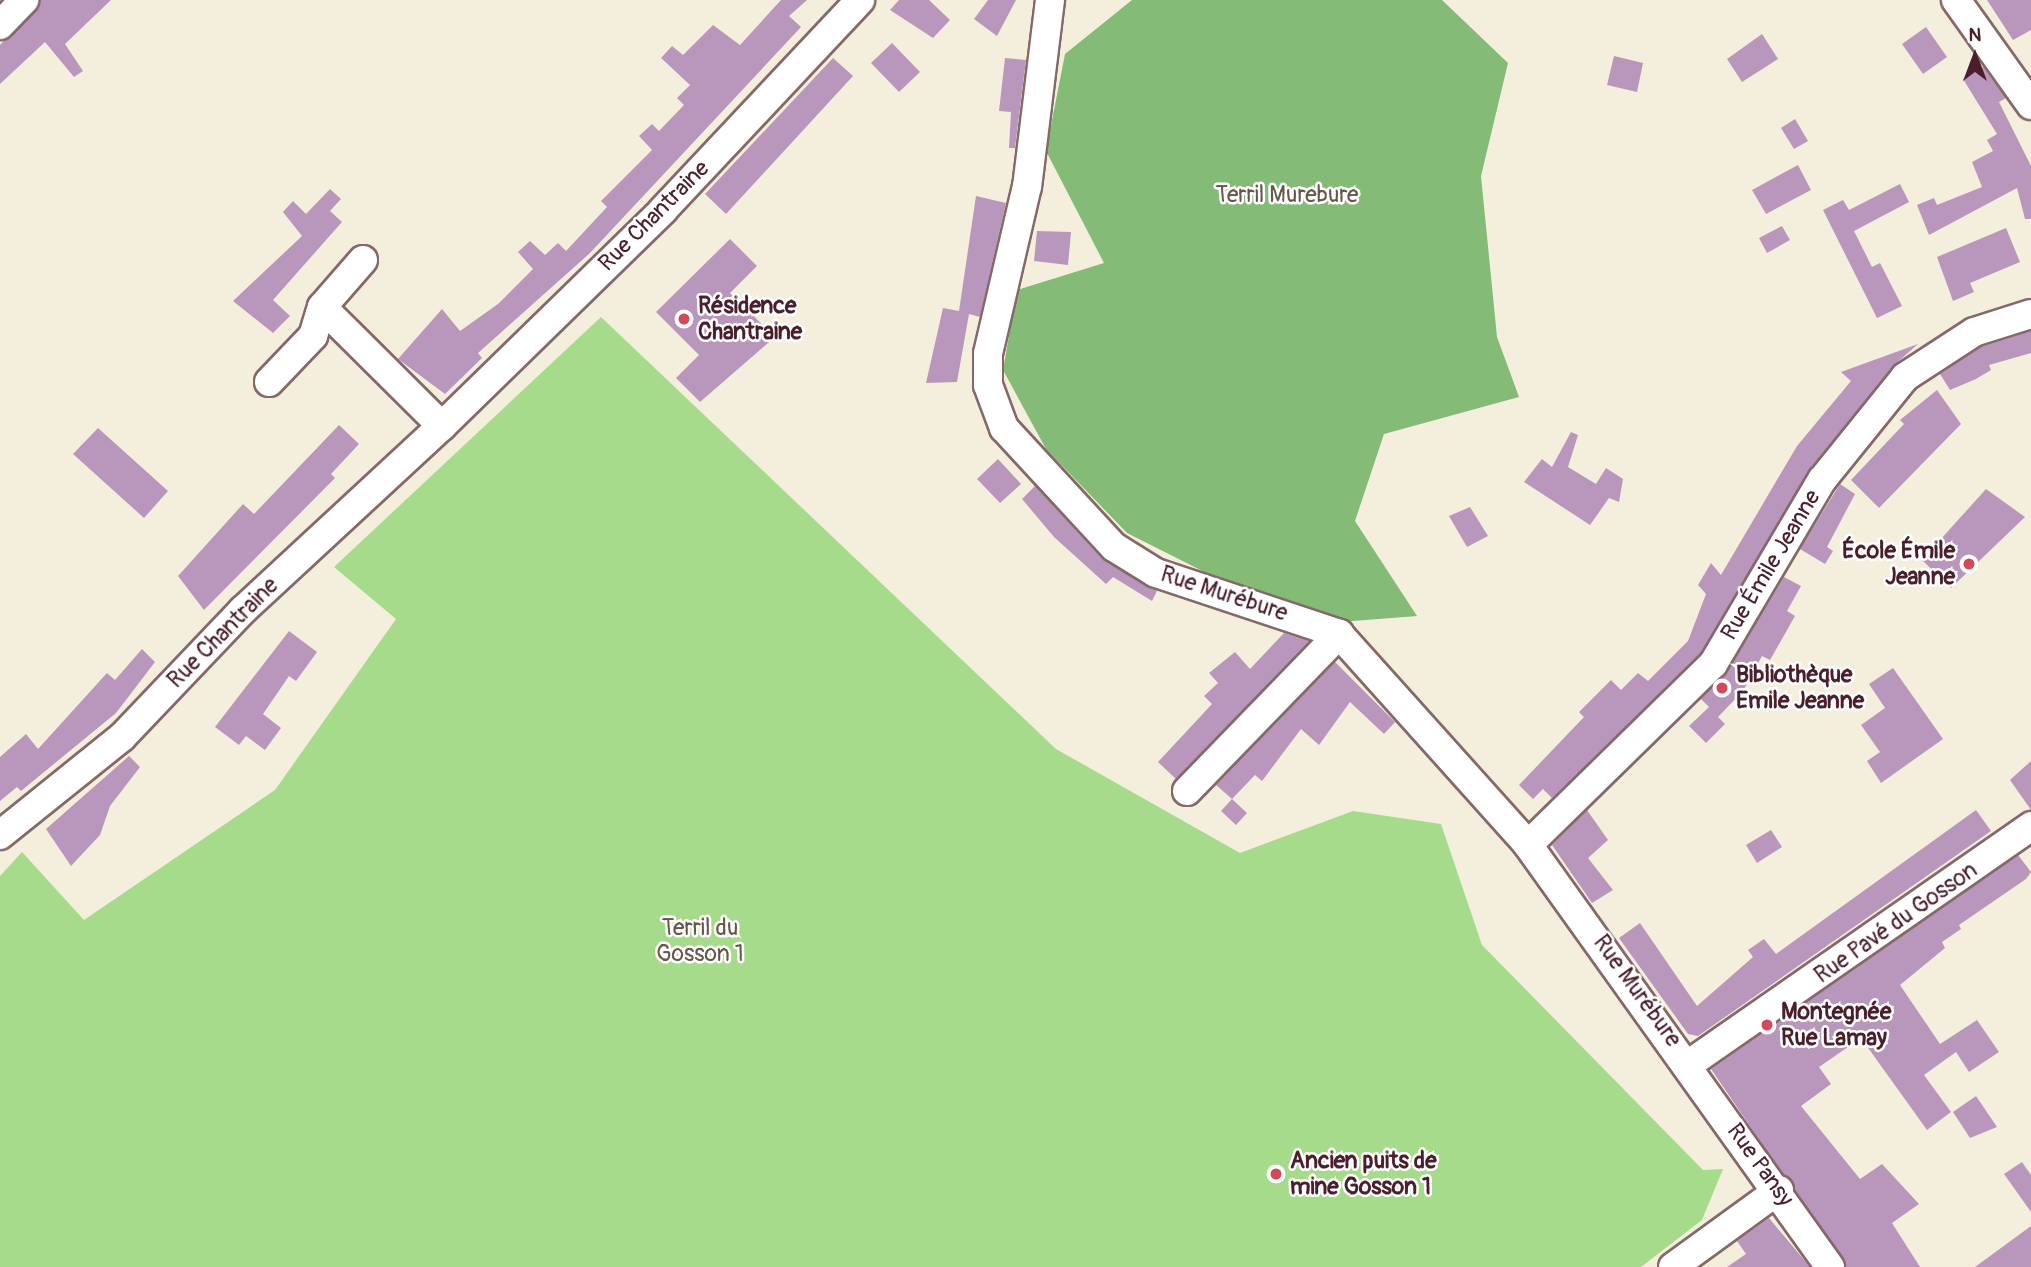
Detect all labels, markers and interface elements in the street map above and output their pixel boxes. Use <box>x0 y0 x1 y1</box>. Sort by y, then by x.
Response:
north arrow <box>1940 21 2010 91</box>
text: N <box>1969 23 1981 47</box>
street label: Rue Chantraine <box>593 155 715 277</box>
park label: Terril Murebure <box>1216 181 1358 209</box>
place label: Résidence Chantraine <box>698 292 802 346</box>
marker: Résidence Chantraine <box>676 311 692 327</box>
street label: Rue Émile Jeanne <box>1715 485 1827 645</box>
place label: École Émile Jeanne <box>1842 537 1955 591</box>
marker: École Émile Jeanne <box>1961 556 1977 572</box>
street label: Rue Murébure <box>1157 561 1291 627</box>
street label: Rue Chantraine <box>162 572 284 694</box>
place label: Bibliothèque Emile Jeanne <box>1736 661 1864 715</box>
marker: Bibliothèque Emile Jeanne <box>1714 680 1730 696</box>
street label: Rue Pavé du Gosson <box>1809 857 1983 989</box>
park label: Terril du Gosson 1 <box>656 914 744 968</box>
street label: Rue Murébure <box>1587 930 1687 1052</box>
place label: Montegnée Rue Lamay <box>1781 998 1891 1052</box>
marker: Montegnée Rue Lamay <box>1759 1017 1775 1033</box>
street label: Rue Pansy <box>1721 1118 1799 1212</box>
place label: Ancien puits de mine Gosson 1 <box>1290 1147 1437 1201</box>
marker: Ancien puits de mine Gosson 1 <box>1268 1166 1284 1182</box>

